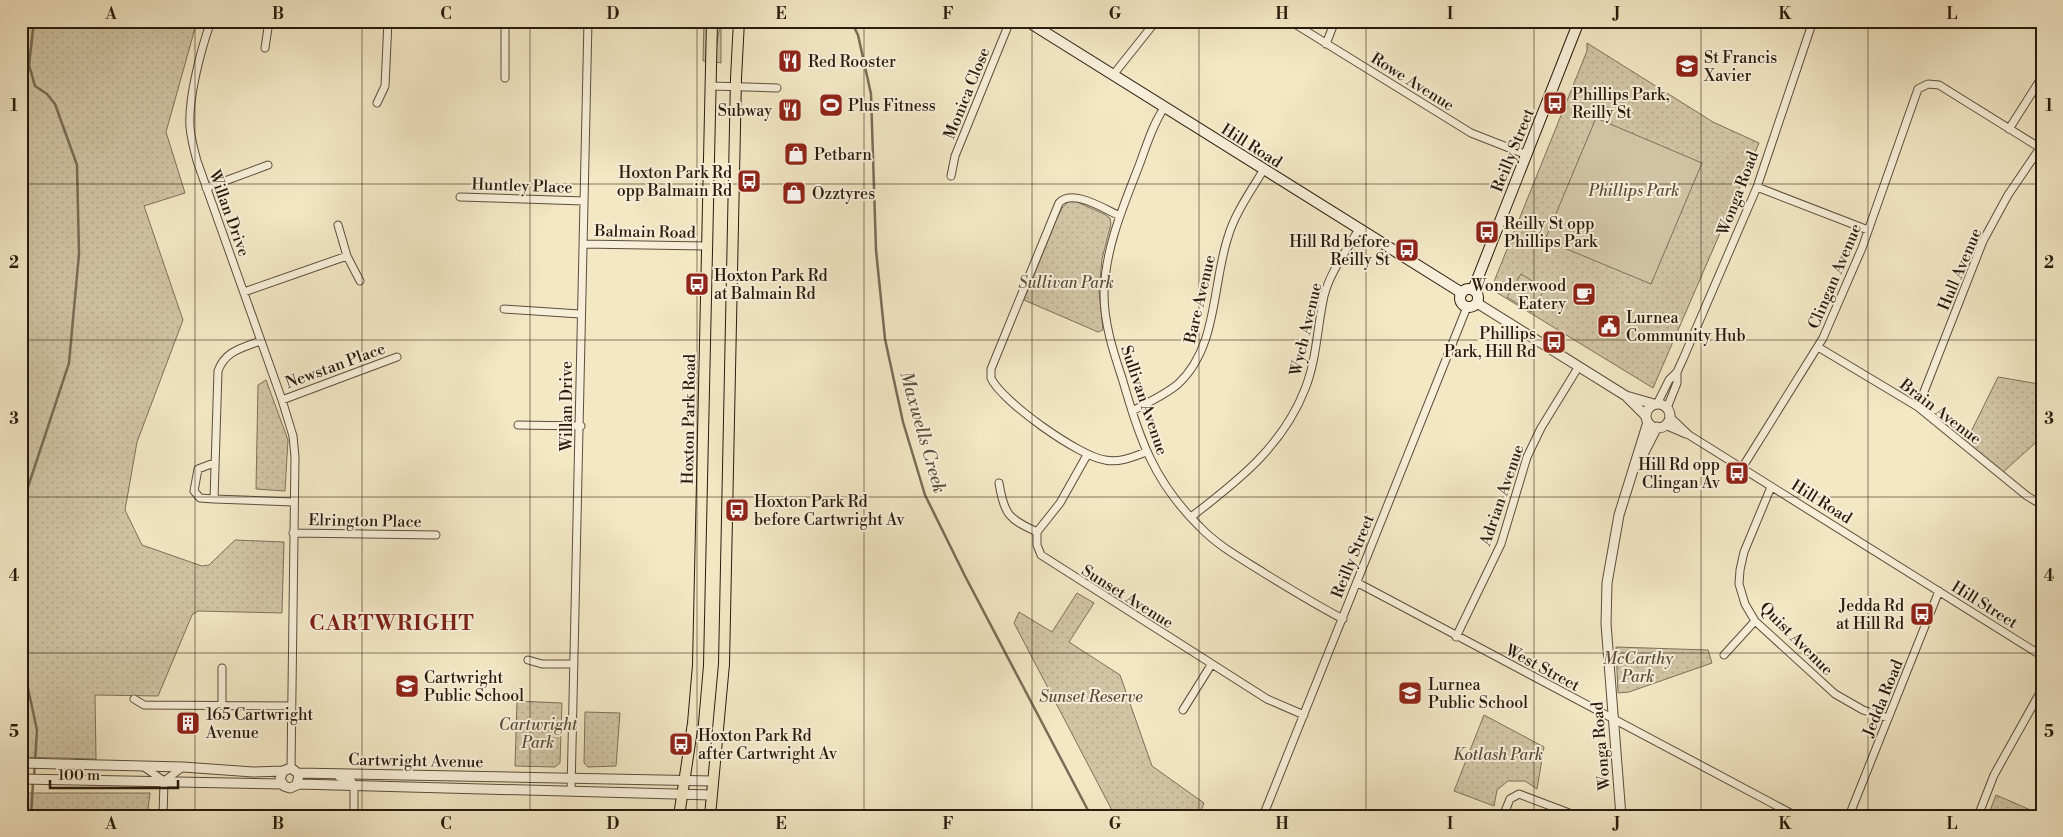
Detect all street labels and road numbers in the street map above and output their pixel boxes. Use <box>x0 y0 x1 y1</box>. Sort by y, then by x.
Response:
street label: Monica Close <box>939 45 994 142</box>
street label: Rowe Avenue <box>1367 48 1458 115</box>
street label: Reilly Street <box>1487 105 1539 195</box>
street label: Hill Road <box>1217 119 1286 172</box>
street label: Wonga Road <box>1712 148 1763 239</box>
street label: Willan Drive <box>204 167 254 259</box>
street label: Huntley Place <box>471 174 573 198</box>
street label: Balmain Road <box>593 221 696 243</box>
street label: Clingan Avenue <box>1804 221 1866 332</box>
street label: Hull Avenue <box>1934 225 1986 314</box>
street label: Bare Avenue <box>1180 253 1220 346</box>
street label: Wych Avenue <box>1285 281 1326 379</box>
street label: Newstan Place <box>283 339 388 393</box>
street label: Sullivan Avenue <box>1116 343 1172 458</box>
street label: Hoxton Park Road <box>678 354 700 484</box>
street label: Willan Drive <box>557 361 577 452</box>
street label: Brain Avenue <box>1895 374 1985 449</box>
street label: Adrian Avenue <box>1475 442 1529 550</box>
street label: Hill Road <box>1787 475 1856 528</box>
street label: Elrington Place <box>308 510 422 532</box>
street label: Reilly Street <box>1327 511 1379 601</box>
street label: Sunset Avenue <box>1078 561 1177 633</box>
street label: Hill Street <box>1948 577 2022 633</box>
street label: Quist Avenue <box>1755 598 1837 680</box>
street label: West Street <box>1501 640 1583 696</box>
street label: Jedda Road <box>1858 657 1907 741</box>
street label: Wonga Road <box>1587 701 1615 792</box>
street label: Cartwright Avenue <box>348 750 484 772</box>

